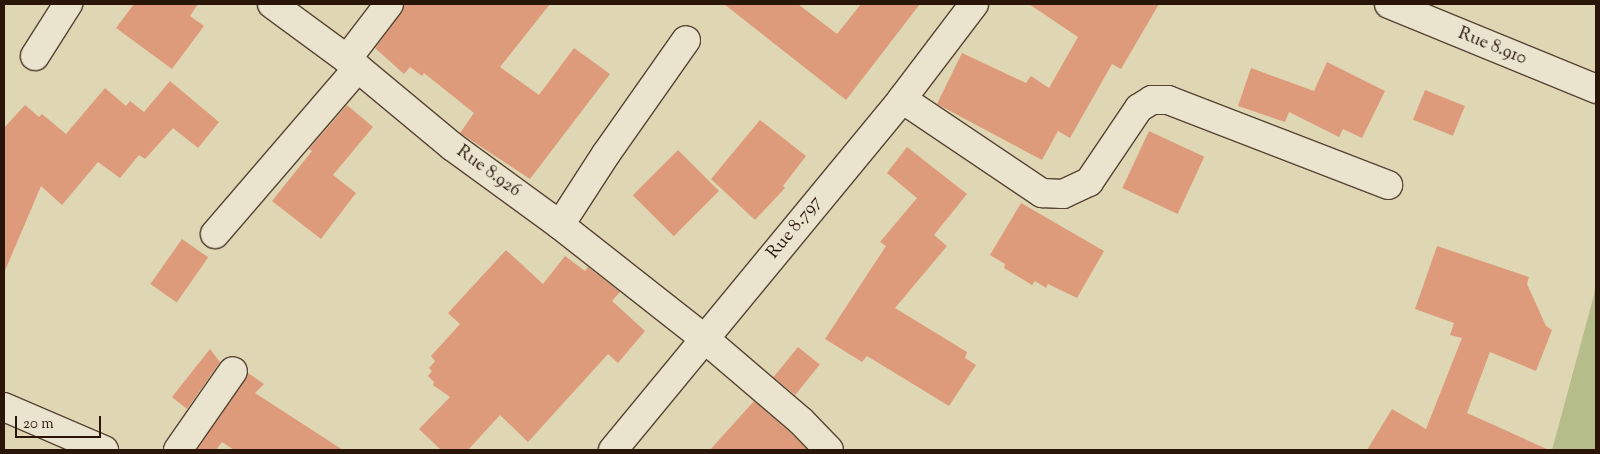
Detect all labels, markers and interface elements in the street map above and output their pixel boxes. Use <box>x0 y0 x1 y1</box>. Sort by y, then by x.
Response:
street label: Rue 8.910 <box>1454 23 1530 71</box>
street label: Rue 8.926 <box>452 141 524 203</box>
street label: Rue 8.797 <box>763 192 827 264</box>
scale bar <box>18 406 104 438</box>
text: 20 m <box>23 414 54 435</box>

